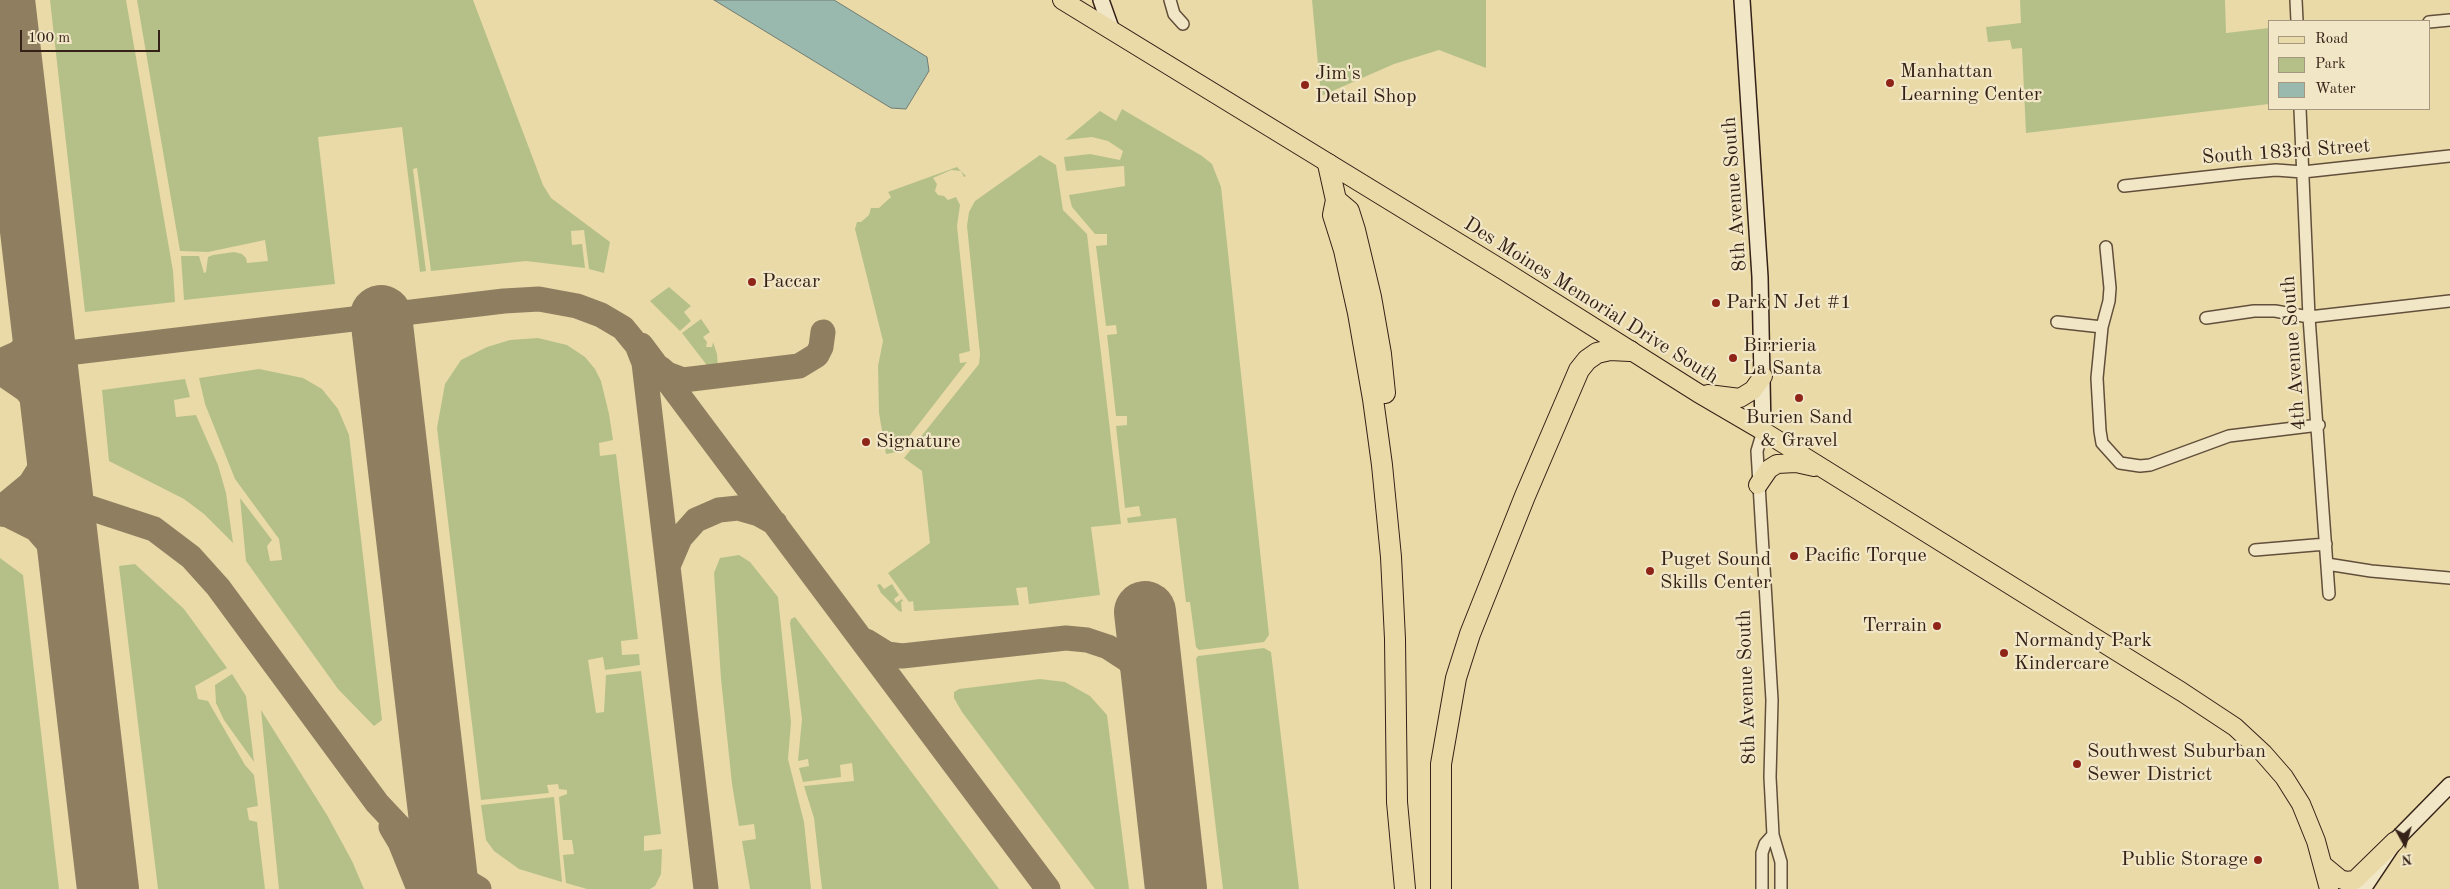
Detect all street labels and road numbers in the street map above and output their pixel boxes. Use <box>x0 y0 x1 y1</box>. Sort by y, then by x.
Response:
street label: 8th Avenue South <box>1718 116 1752 272</box>
street label: South 183rd Street <box>2201 134 2371 170</box>
street label: Des Moines Memorial Drive South <box>1459 212 1723 390</box>
street label: 4th Avenue South <box>2277 275 2311 431</box>
street label: 8th Avenue South <box>1732 609 1762 765</box>

